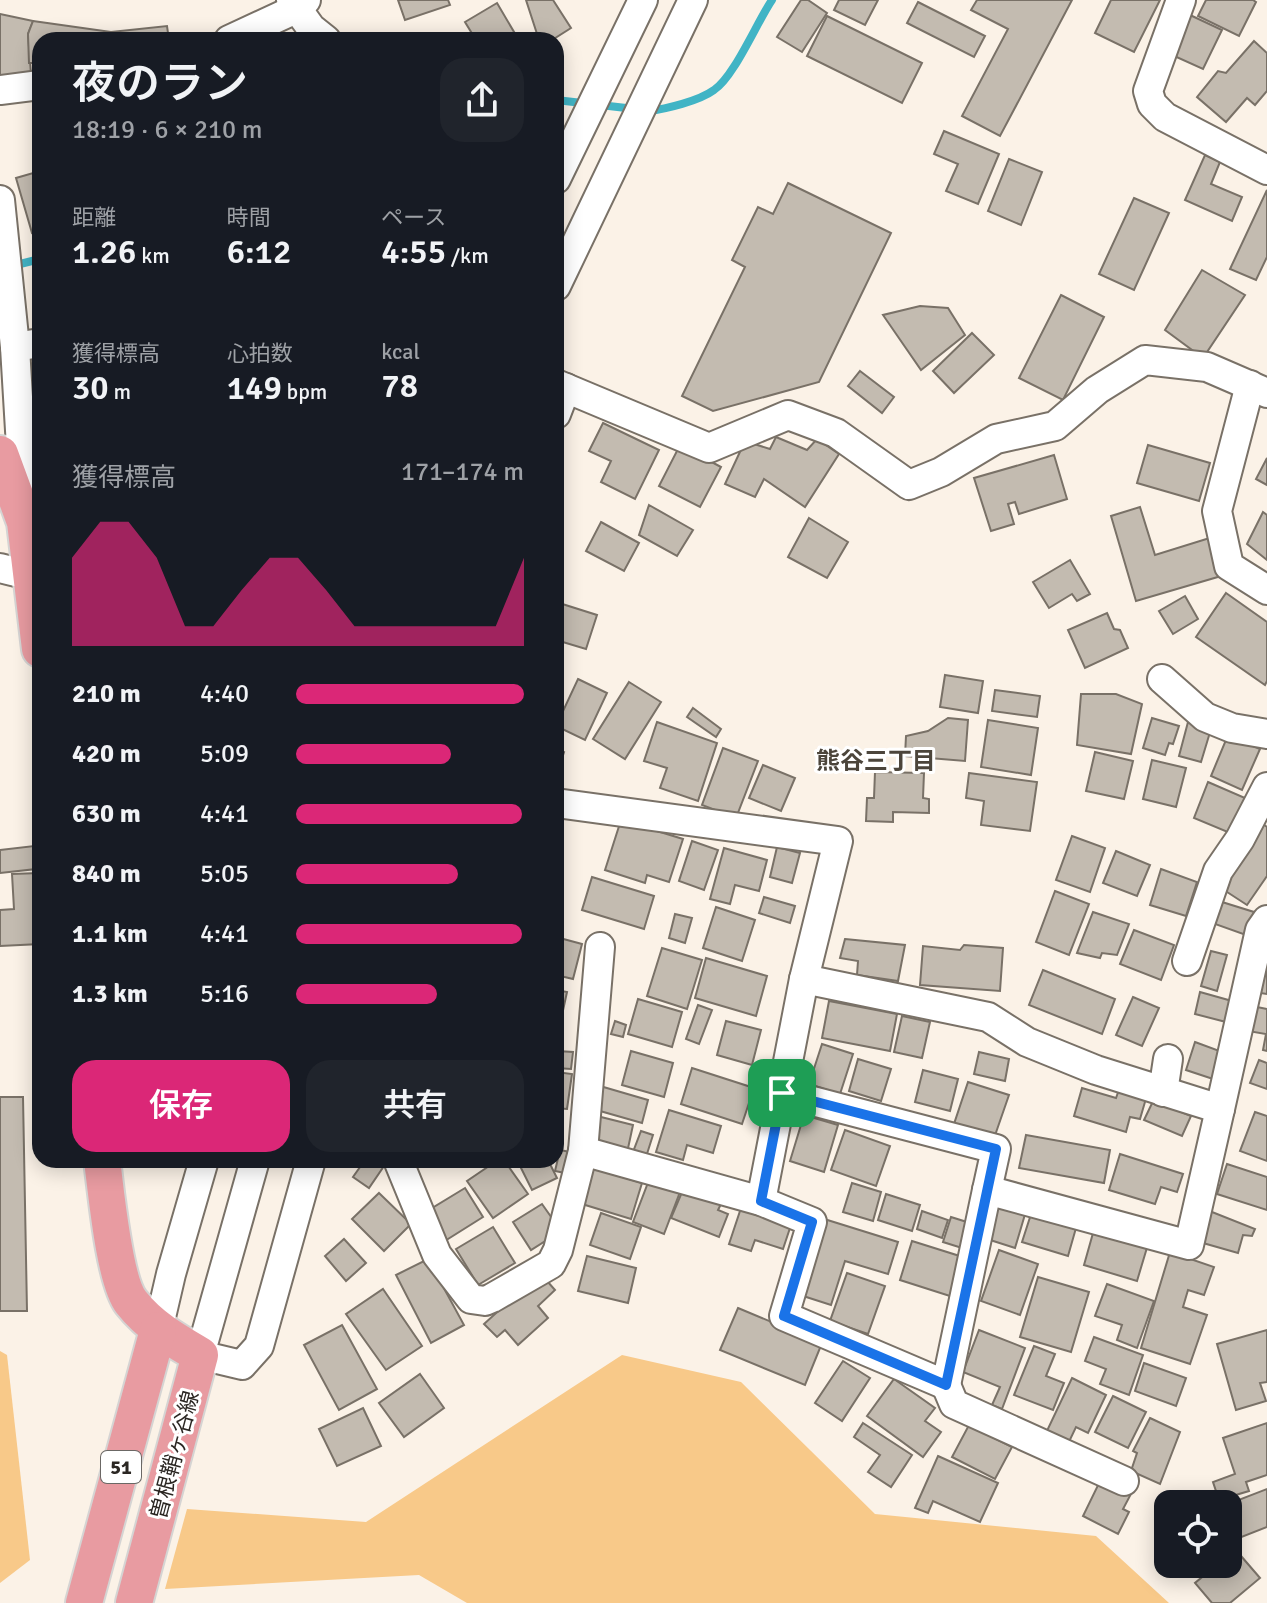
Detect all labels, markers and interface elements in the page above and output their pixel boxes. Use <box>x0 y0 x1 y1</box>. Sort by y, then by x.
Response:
text: 夜のラン <box>72 57 248 111</box>
button: share <box>440 58 524 142</box>
text: 18:19 · 6 × 210 m <box>72 114 263 146</box>
text: 距離 <box>72 204 116 231</box>
text: 時間 <box>227 204 271 231</box>
text: ペース <box>381 204 446 231</box>
text: 1.26 <box>72 231 136 273</box>
text: 6:12 <box>227 231 291 273</box>
text: 4:55 <box>381 231 446 273</box>
text: km <box>136 242 170 269</box>
text: /km <box>446 242 489 269</box>
text: kcal <box>381 338 420 365</box>
text: 獲得標高 <box>72 340 160 367</box>
text: 心拍数 <box>227 340 293 367</box>
text: 78 <box>381 365 418 407</box>
text: 30 <box>72 367 109 409</box>
text: 149 <box>227 367 282 409</box>
text: m <box>109 378 131 405</box>
text: bpm <box>282 378 327 405</box>
text: 171–174 m <box>401 456 524 488</box>
text: 獲得標高 <box>72 462 176 494</box>
text: 210 m <box>72 678 141 710</box>
text: 4:40 <box>200 678 249 710</box>
text: 420 m <box>72 738 141 770</box>
text: 5:09 <box>200 738 249 770</box>
district label: 熊谷三丁目 <box>816 746 936 776</box>
text: 630 m <box>72 798 141 830</box>
text: 4:41 <box>200 798 249 830</box>
text: 840 m <box>72 858 141 890</box>
text: 5:05 <box>200 858 249 890</box>
text: 1.1 km <box>72 918 148 950</box>
text: 4:41 <box>200 918 249 950</box>
text: 1.3 km <box>72 978 148 1010</box>
text: 5:16 <box>200 978 249 1010</box>
pin <box>748 1059 816 1127</box>
button: 保存 <box>72 1060 290 1152</box>
button: 共有 <box>306 1060 524 1152</box>
icon: arrive <box>760 1071 804 1115</box>
street label: 曽根鞘ヶ谷線 <box>144 1388 205 1522</box>
road number: 51 <box>101 1451 141 1483</box>
map controls <box>1154 1490 1242 1578</box>
button: locate <box>1154 1490 1242 1578</box>

